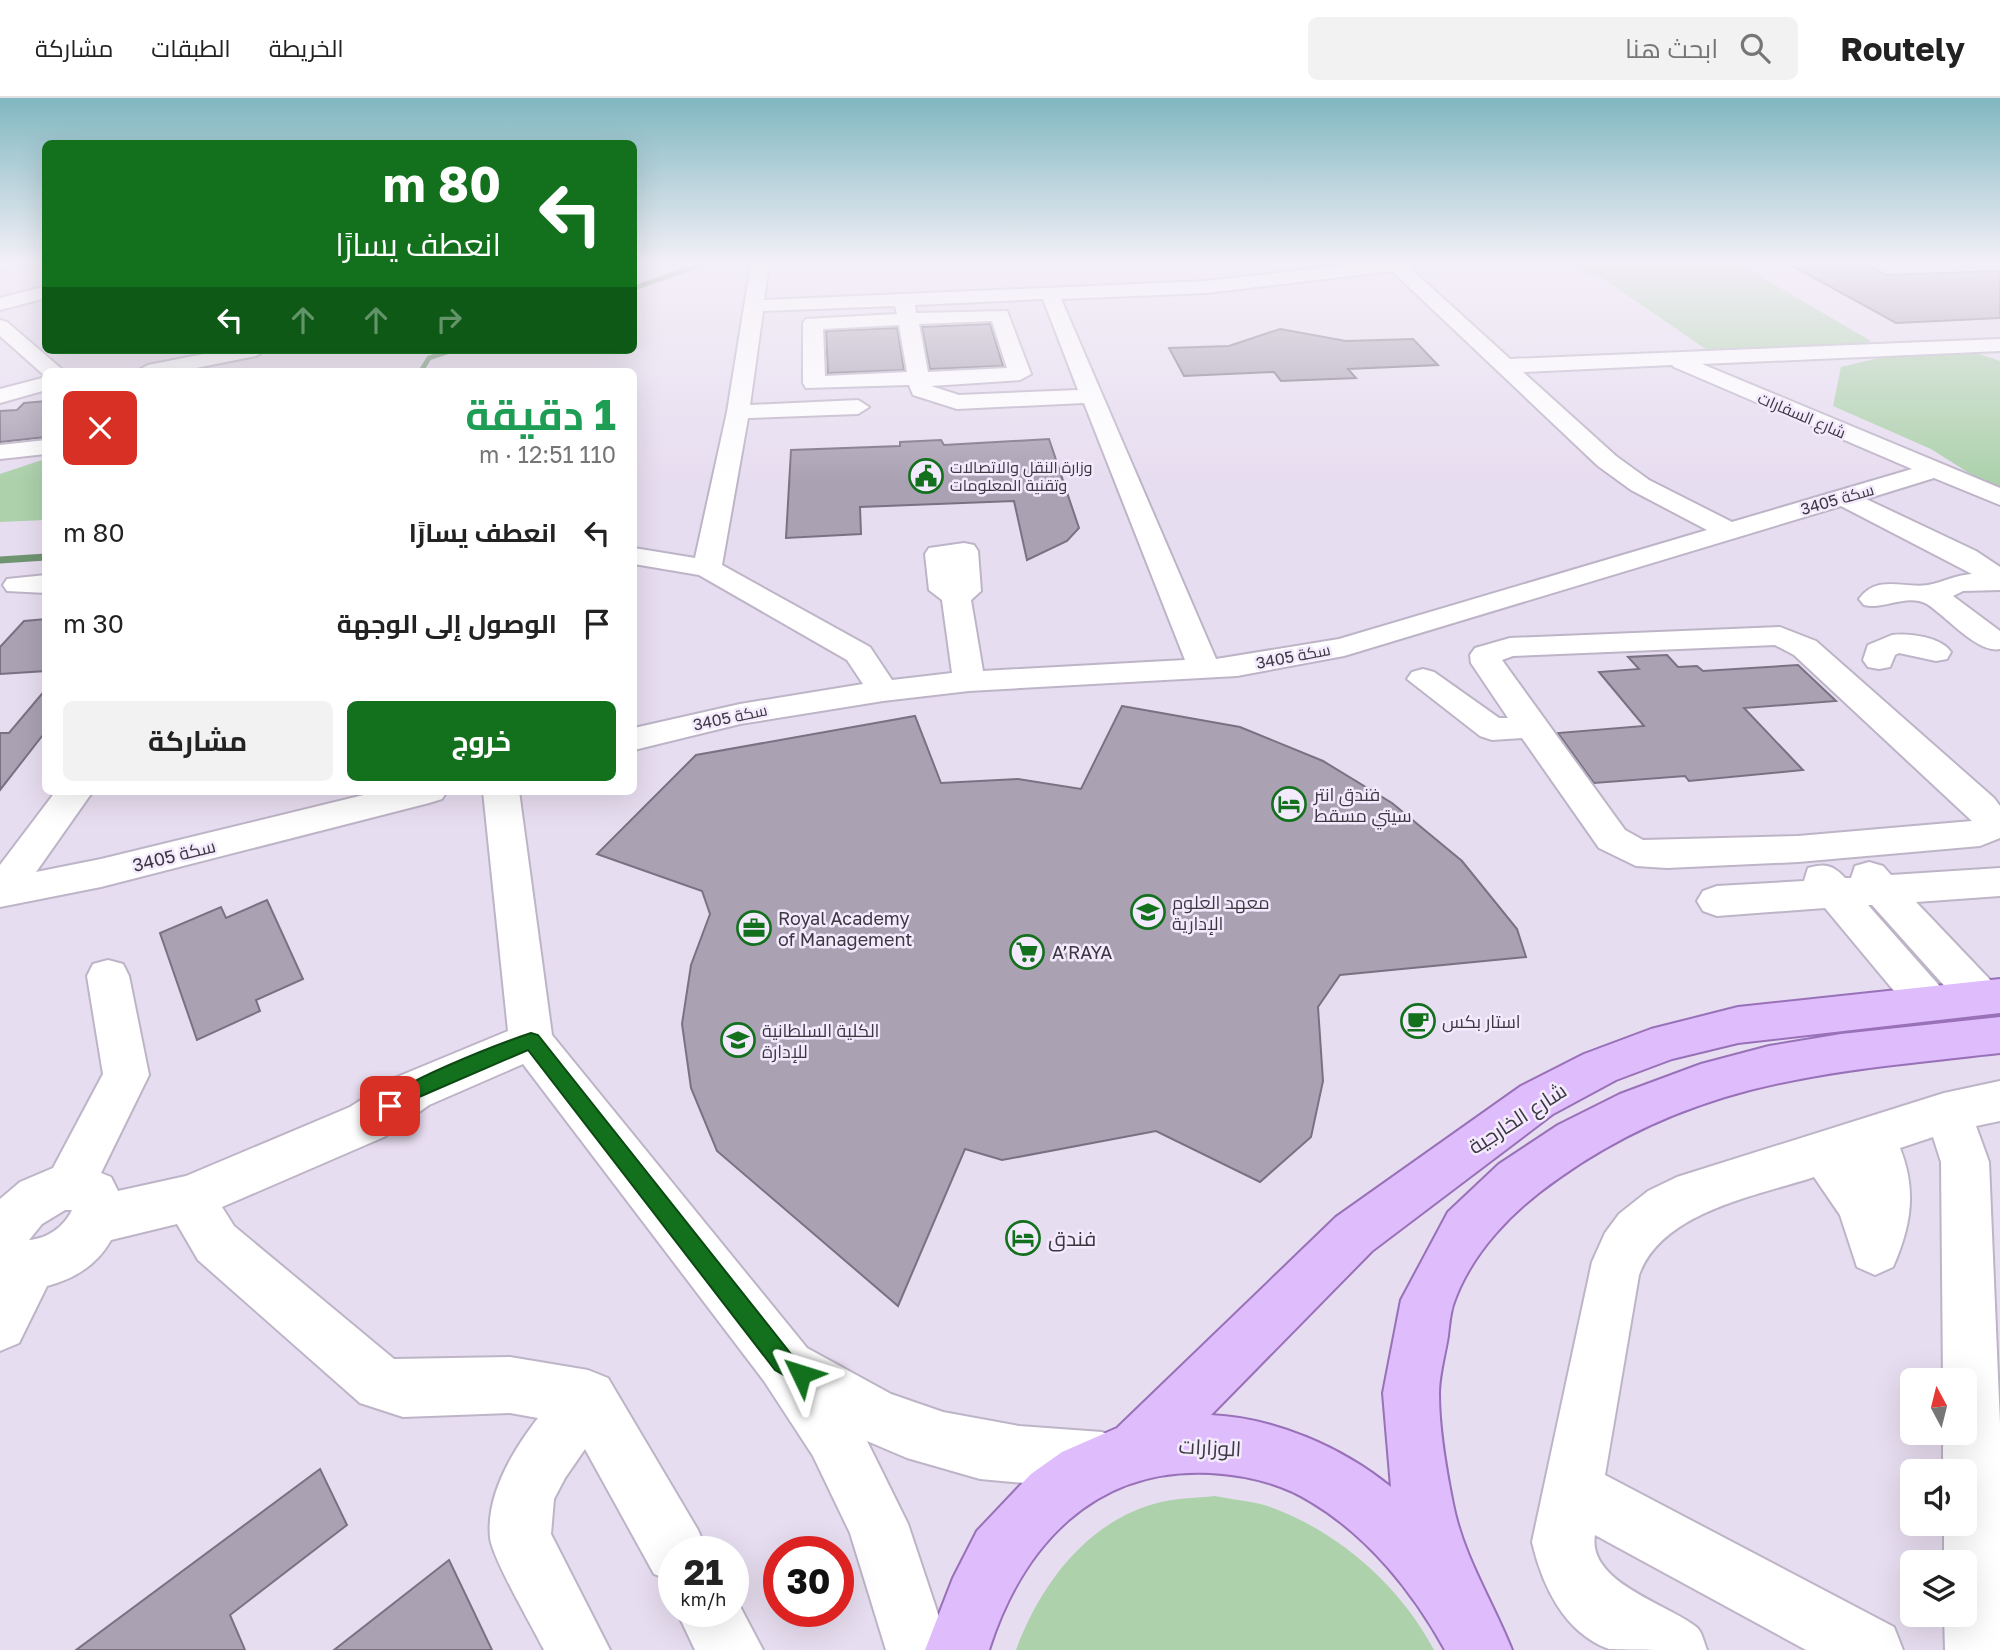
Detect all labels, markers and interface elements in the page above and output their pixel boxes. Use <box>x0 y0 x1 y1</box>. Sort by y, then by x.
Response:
search box <box>1308 17 1798 80</box>
icon: search <box>1736 29 1774 67</box>
text: Routely <box>1840 29 1965 68</box>
text: مشاركة <box>35 33 113 62</box>
text: الطبقات <box>151 33 231 62</box>
text: الخريطة <box>269 33 344 62</box>
text: ابحث هنا <box>1625 33 1718 64</box>
text: 80 m <box>383 154 501 213</box>
icon: left <box>525 168 616 259</box>
text: انعطف يسارًا <box>335 225 501 263</box>
icon: left <box>211 301 249 339</box>
icon: ahead <box>284 301 322 339</box>
icon: ahead <box>357 301 395 339</box>
icon: right <box>430 301 468 339</box>
street label: شارع السفارات <box>1754 388 1849 444</box>
text: 1 دقيقة <box>465 389 616 439</box>
button: close <box>63 391 137 465</box>
text: 110 m · 12:51 <box>479 440 616 468</box>
public building icon: وزارة النقل والاتصالات وتقنية المعلومات <box>907 457 945 495</box>
place label: وزارة النقل والاتصالات وتقنية المعلومات <box>950 457 1093 495</box>
street label: سكة 3405 <box>1798 479 1876 519</box>
icon: left <box>578 514 616 552</box>
text: 80 m <box>63 517 125 548</box>
text: انعطف يسارًا <box>409 517 557 548</box>
icon: arrive <box>578 605 616 643</box>
text: 30 m <box>63 608 124 639</box>
text: الوصول إلى الوجهة <box>337 608 557 639</box>
street label: سكة 3405 <box>1254 639 1332 673</box>
street label: سكة 3405 <box>691 699 769 735</box>
button: مشاركة <box>63 701 333 781</box>
button: خروج <box>347 701 616 781</box>
place label: فندق انتر سيتي مسقط <box>1313 783 1412 830</box>
hotel icon: فندق انتر سيتي مسقط <box>1270 785 1308 823</box>
street label: سكة 3405 <box>130 834 218 876</box>
place label: معهد العلوم الإدارية <box>1172 891 1269 935</box>
school or university icon: معهد العلوم الإدارية <box>1129 893 1167 931</box>
place label: Royal Academy of Management <box>778 907 913 950</box>
office icon: Royal Academy of Management <box>735 909 773 947</box>
supermarket icon: A’RAYA <box>1008 933 1046 971</box>
place label: A’RAYA <box>1052 941 1112 963</box>
cafe icon: استار بكس <box>1399 1002 1437 1040</box>
place label: استار بكس <box>1442 1010 1521 1033</box>
place label: الكلية السلطانية للإدارة <box>762 1019 879 1063</box>
school or university icon: الكلية السلطانية للإدارة <box>719 1021 757 1059</box>
pin <box>360 1076 420 1136</box>
street label: شارع الخارجية <box>1463 1077 1572 1161</box>
icon: arrive <box>371 1087 409 1125</box>
hotel icon: فندق <box>1004 1219 1042 1257</box>
place label: فندق <box>1048 1225 1096 1252</box>
position arrow <box>764 1337 838 1411</box>
north arrow <box>1900 1368 1978 1446</box>
map controls <box>1900 1368 1977 1627</box>
street label: الوزارات <box>1178 1432 1242 1462</box>
button: sound <box>1900 1459 1977 1536</box>
speed limit sign: 30 <box>763 1536 854 1627</box>
button: layers <box>1900 1550 1977 1627</box>
text: 21 <box>684 1551 723 1593</box>
text: km/h <box>681 1588 726 1610</box>

